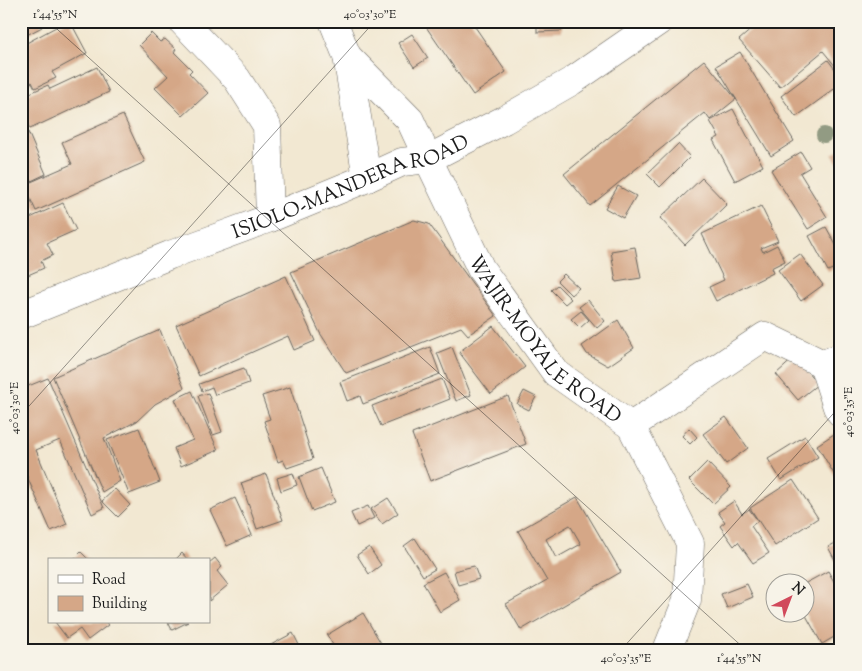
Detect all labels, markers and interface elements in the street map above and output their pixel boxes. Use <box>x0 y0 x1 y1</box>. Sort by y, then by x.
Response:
text: 1°44'55"N <box>33 6 78 24</box>
text: 40°03'30"E <box>344 6 397 24</box>
street label: ISIOLO-MANDERA ROAD <box>228 128 475 248</box>
street label: WAJIR-MOYALE ROAD <box>459 251 627 432</box>
text: 40°03'30"E <box>6 381 24 434</box>
text: 40°03'35"E <box>840 386 858 437</box>
legend <box>48 558 210 624</box>
text: Road <box>92 570 126 591</box>
north arrow <box>764 574 814 624</box>
text: N <box>787 579 808 601</box>
text: Building <box>92 594 147 615</box>
text: 40°03'35"E <box>601 650 652 668</box>
text: 1°44'55"N <box>717 650 762 668</box>

